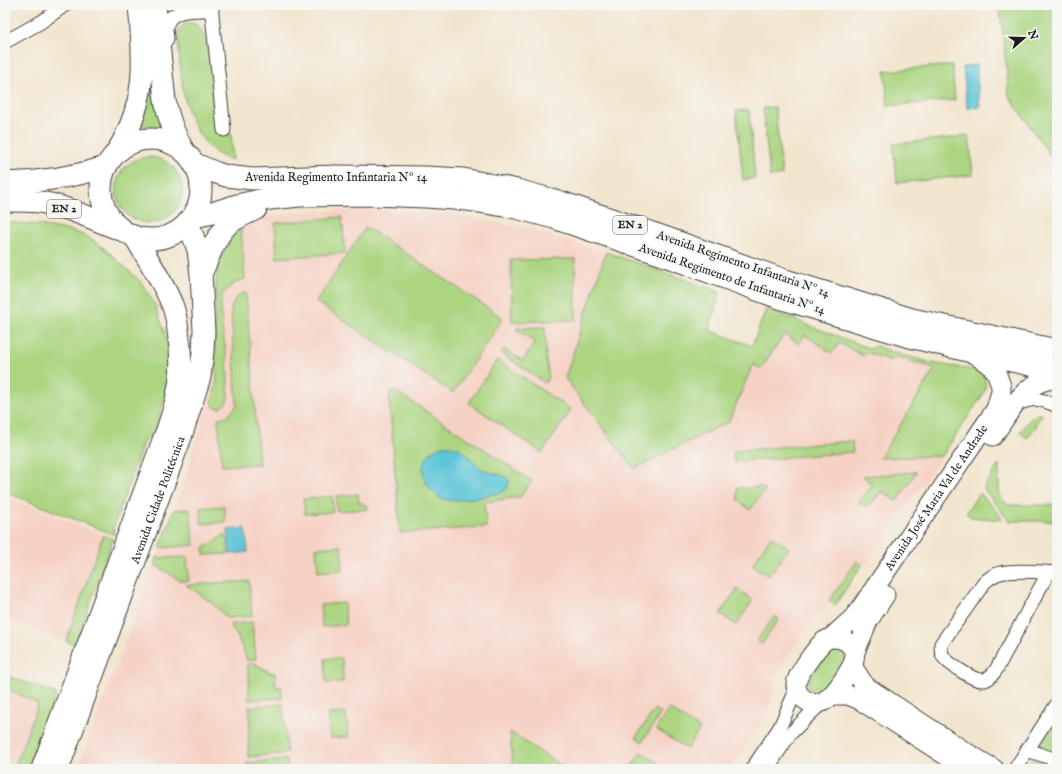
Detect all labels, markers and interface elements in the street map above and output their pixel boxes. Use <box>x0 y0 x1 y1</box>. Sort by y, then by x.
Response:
north arrow <box>1004 18 1044 58</box>
text: N <box>1024 27 1041 42</box>
street label: Avenida Regimento Infantaria Nº 14 <box>244 170 427 185</box>
road number: EN 2 <box>47 200 81 218</box>
road number: EN 2 <box>613 216 647 234</box>
street label: Avenida Regimento Infantaria Nº 14 <box>654 227 831 301</box>
street label: Avenida Regimento de Infantaria Nº 14 <box>636 240 827 318</box>
street label: Avenida José Maria Val de Andrade <box>881 421 991 574</box>
street label: Avenida Cidade Politécnica <box>127 433 188 567</box>

